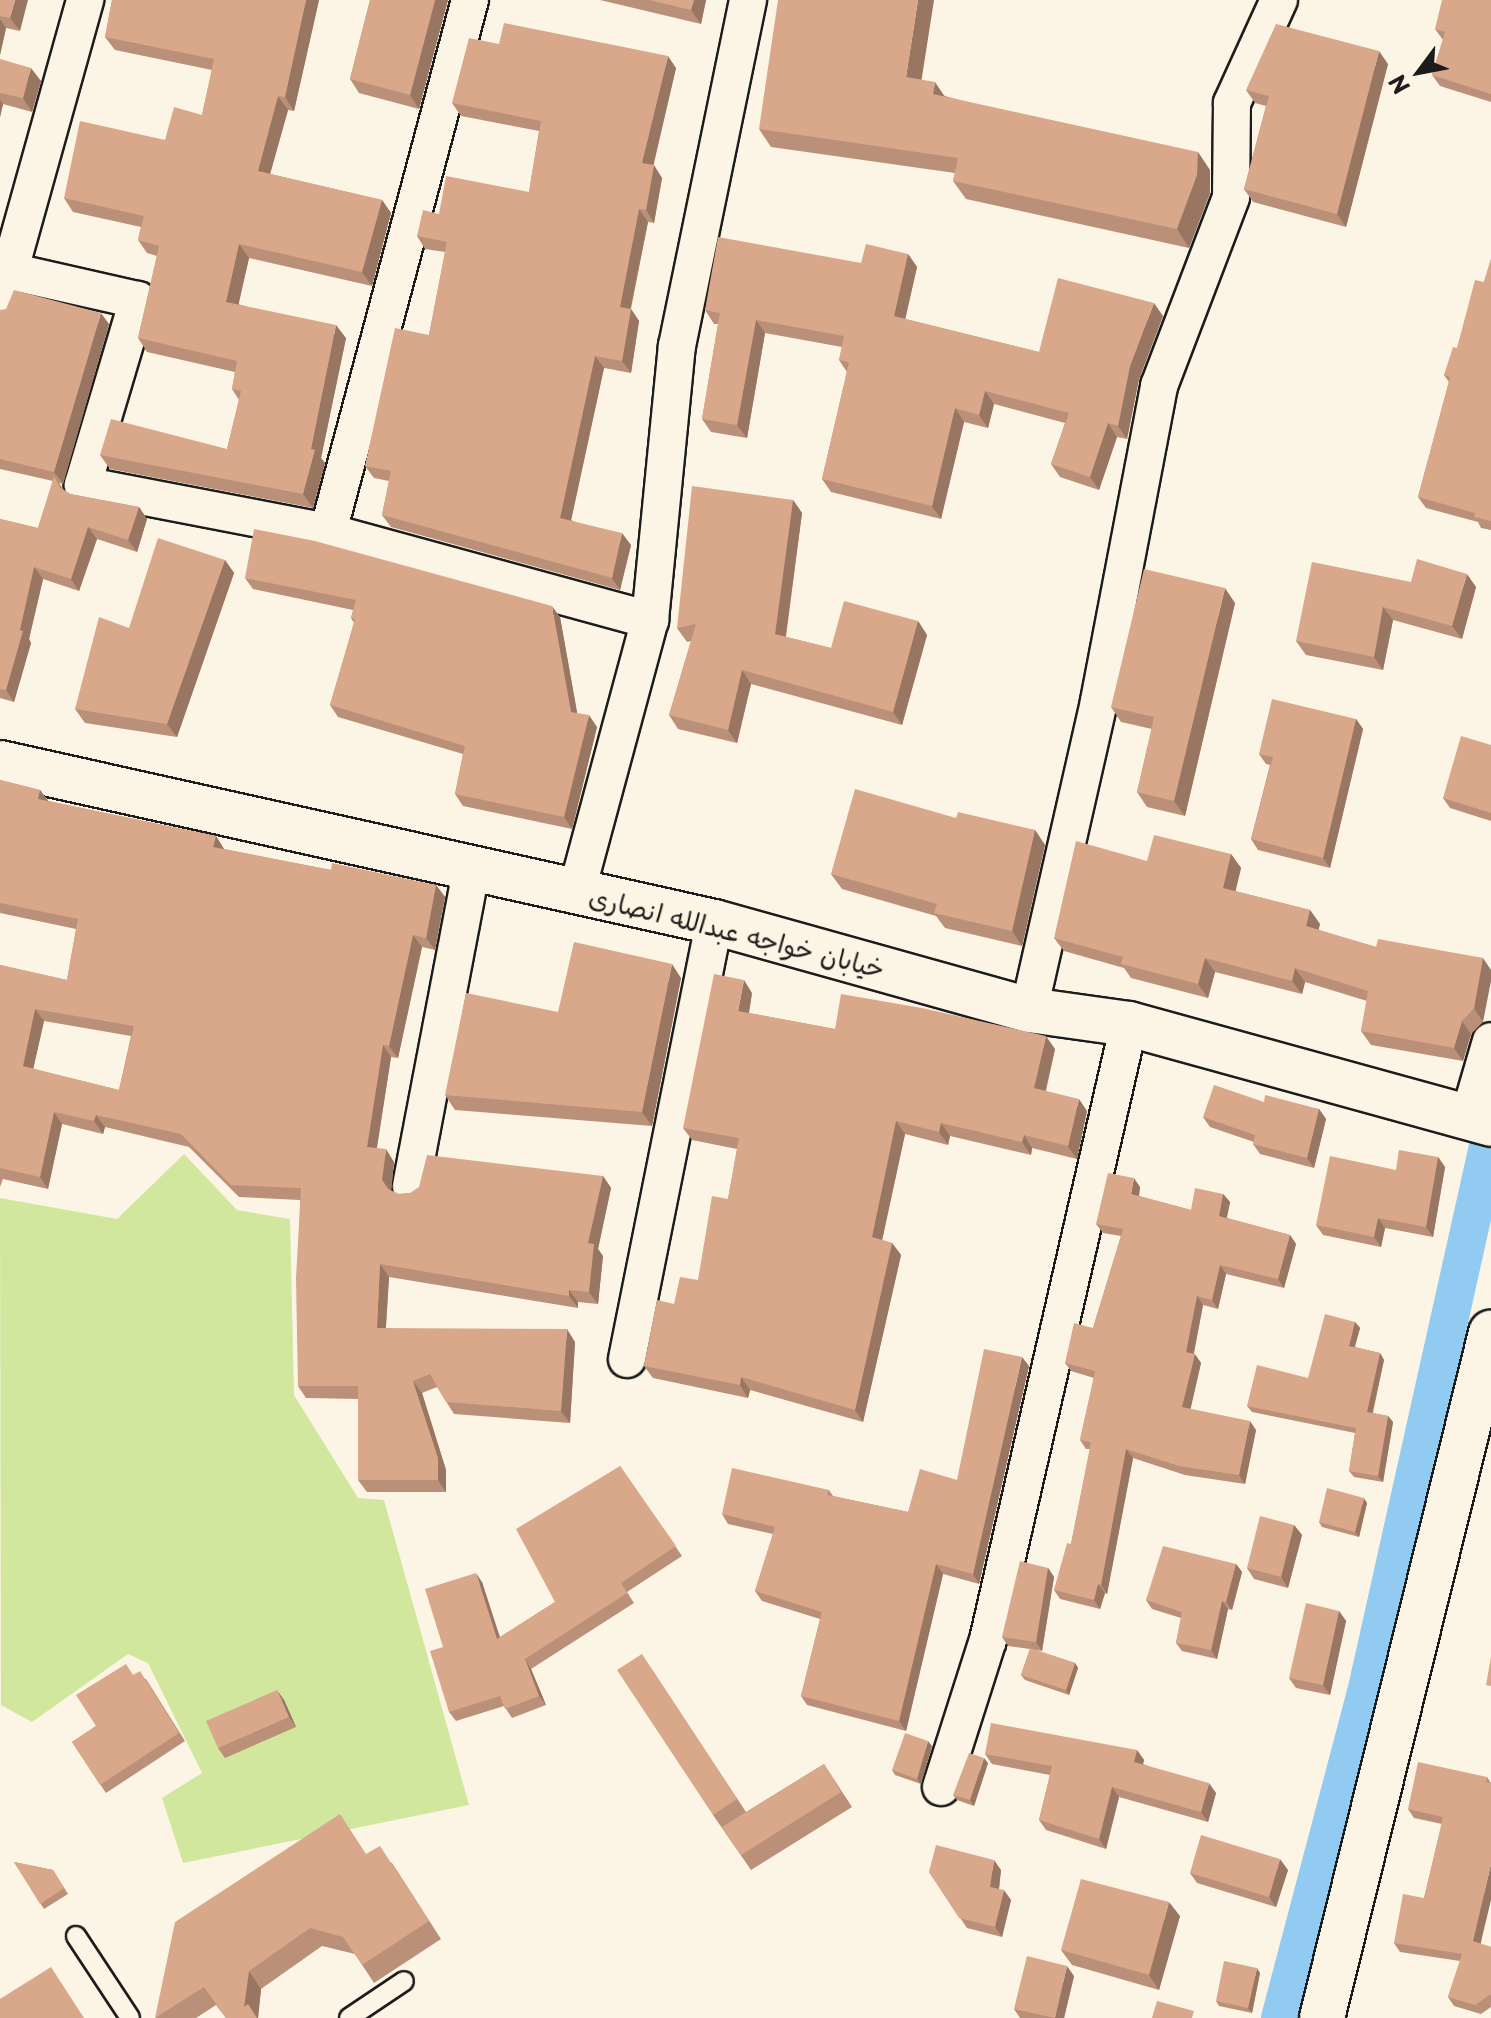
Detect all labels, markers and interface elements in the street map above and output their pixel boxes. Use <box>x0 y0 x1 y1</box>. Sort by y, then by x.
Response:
north arrow <box>1379 32 1459 112</box>
text: N <box>1380 69 1417 101</box>
street label: خیابان خواجه عبدالله انصاری <box>586 880 888 984</box>

